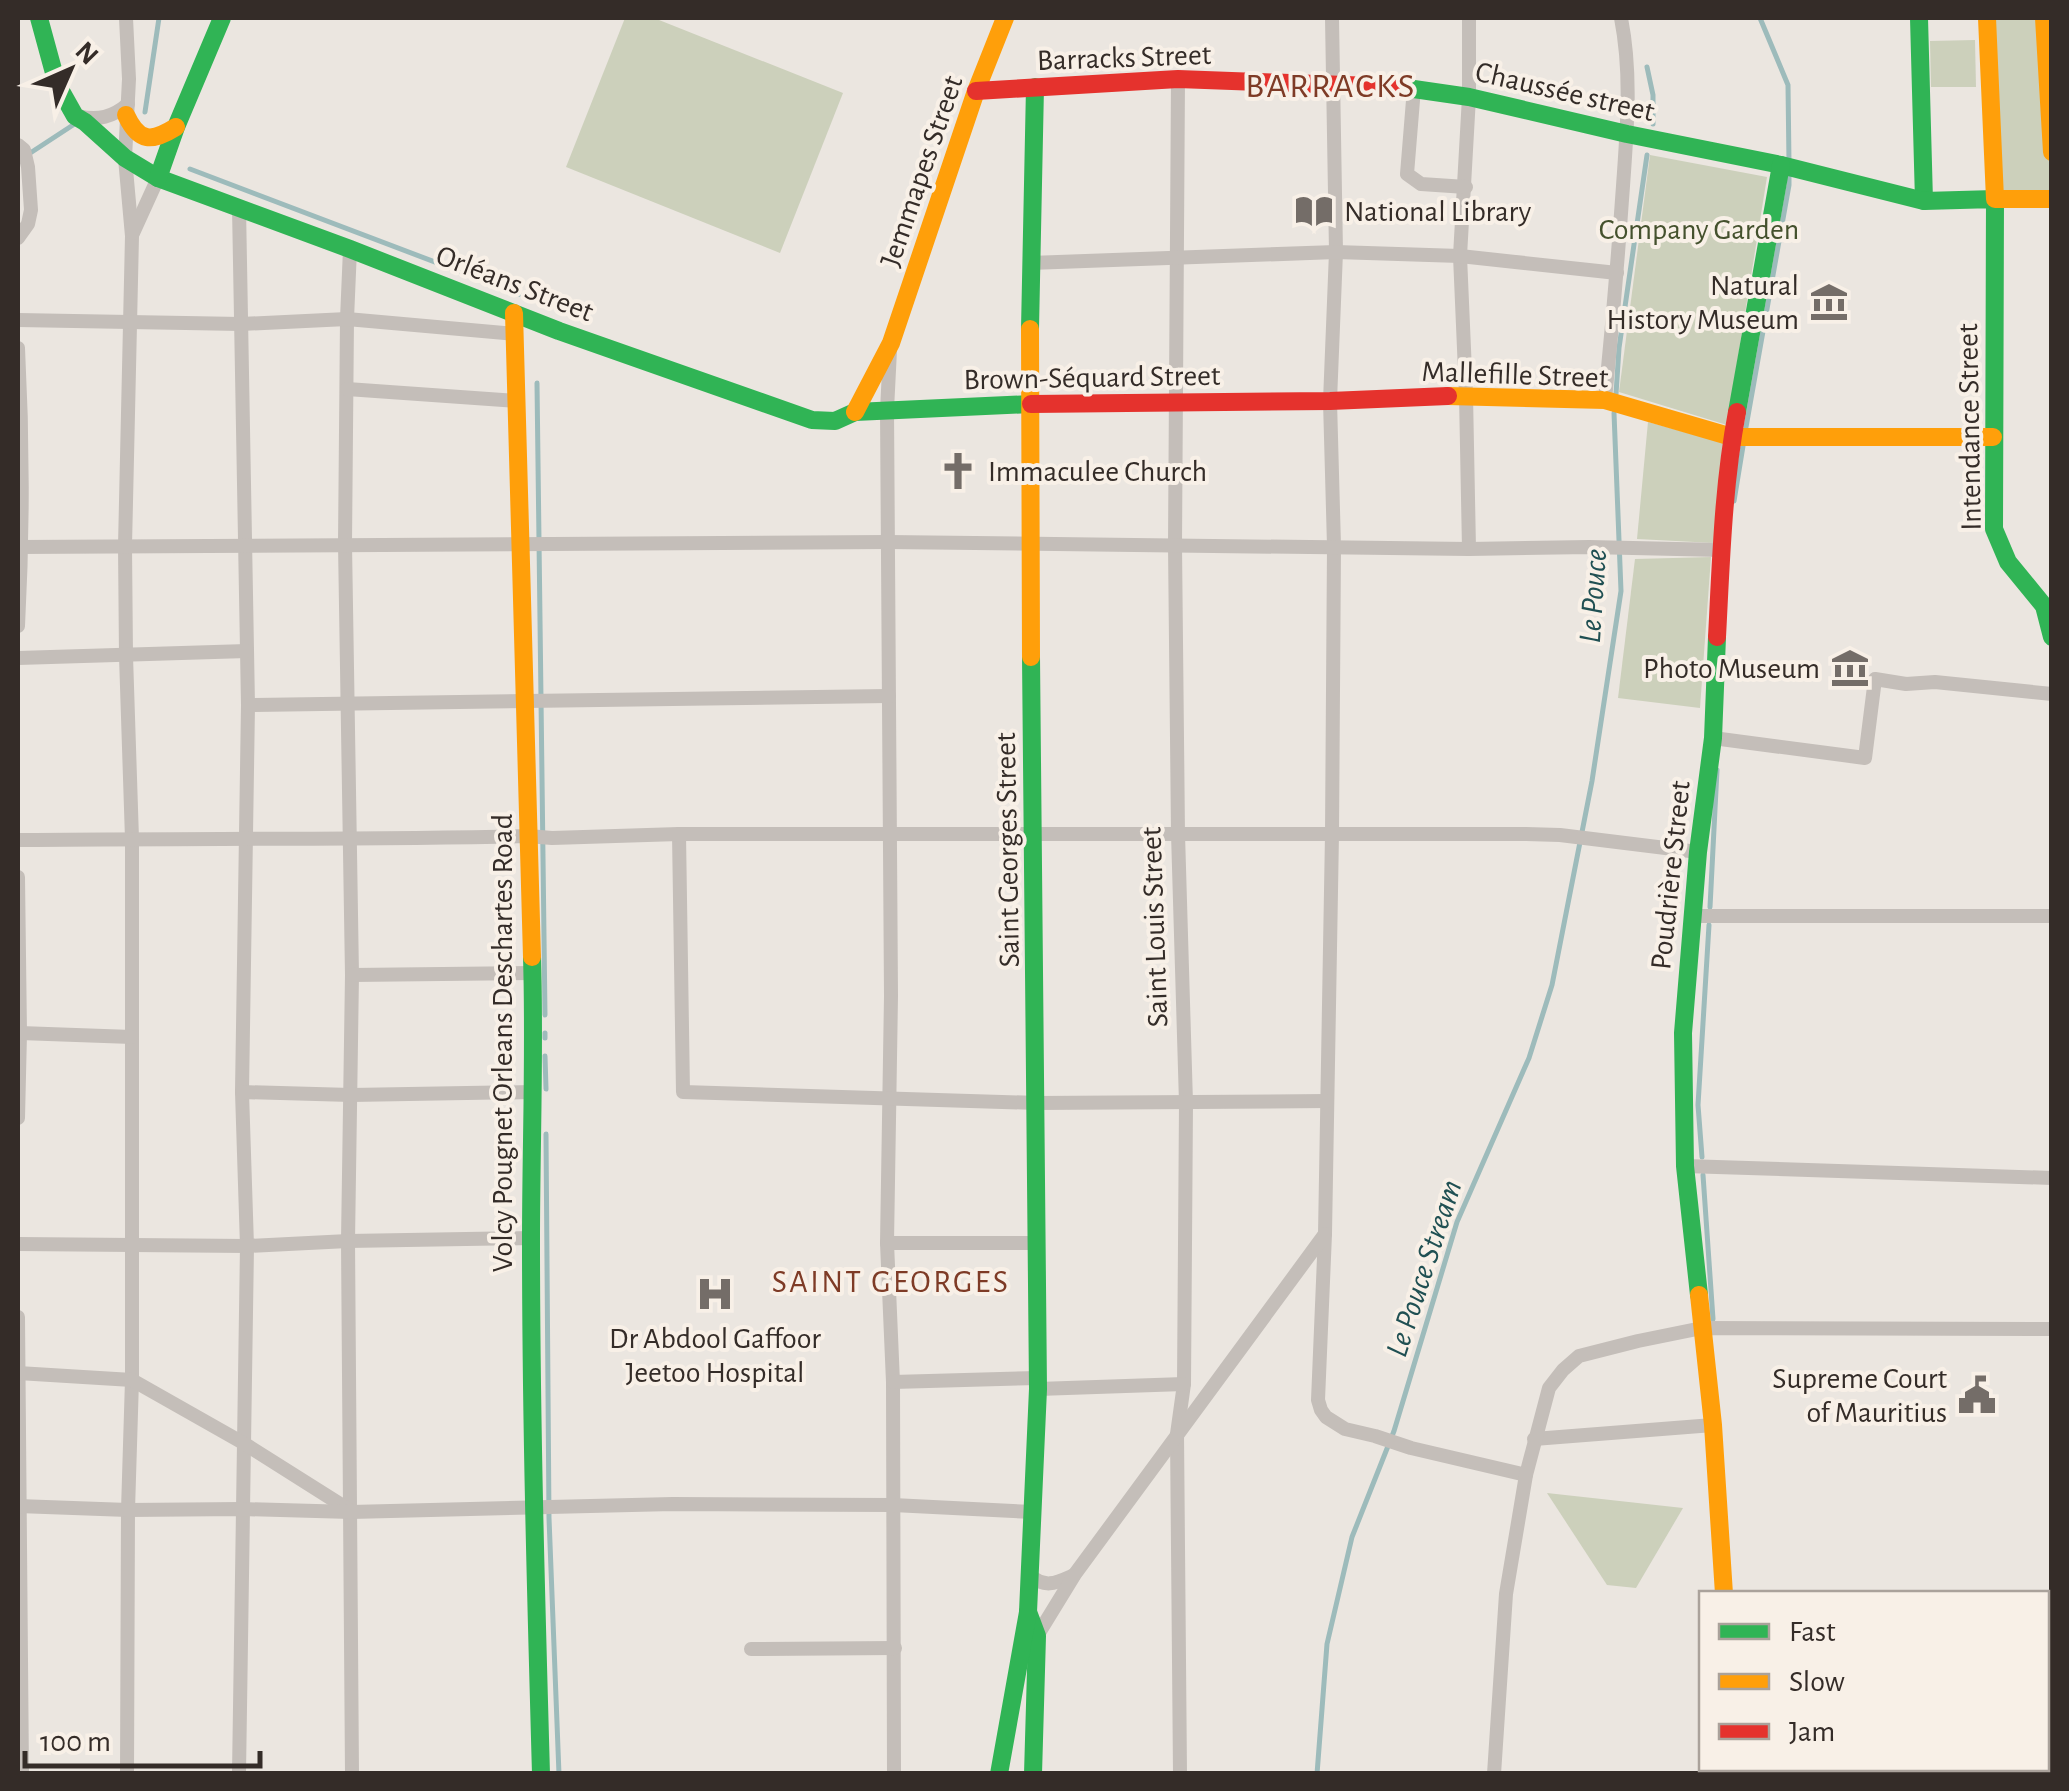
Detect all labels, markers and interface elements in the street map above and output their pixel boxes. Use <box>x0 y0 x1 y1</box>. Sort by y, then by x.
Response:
north arrow <box>20 20 120 120</box>
text: N <box>69 37 103 71</box>
street label: Barracks Street <box>1036 40 1212 76</box>
street label: Chaussée street <box>1472 57 1658 127</box>
district label: BARRACKS <box>1245 69 1417 104</box>
street label: Jemmapes Street <box>875 72 969 271</box>
library icon: National Library <box>1293 190 1335 232</box>
place label: National Library <box>1344 197 1532 227</box>
park label: Company Garden <box>1599 215 1799 245</box>
street label: Orléans Street <box>432 240 598 328</box>
place label: Natural History Museum <box>1606 271 1799 335</box>
museum icon: Natural History Museum <box>1808 281 1850 323</box>
street label: Intendance Street <box>1953 323 1987 531</box>
street label: Mallefille Street <box>1421 357 1609 393</box>
street label: Brown-Séquard Street <box>963 361 1221 395</box>
church icon: Immaculee Church <box>937 450 979 492</box>
place label: Immaculee Church <box>988 457 1207 487</box>
water label: Le Pouce <box>1574 548 1612 645</box>
museum icon: Photo Museum <box>1829 647 1871 689</box>
place label: Photo Museum <box>1643 654 1820 684</box>
street label: Saint Georges Street <box>991 732 1025 968</box>
street label: Poudrière Street <box>1646 779 1696 971</box>
street label: Volcy Pougnet Orleans Deschartes Road <box>488 814 518 1272</box>
street label: Saint Louis Street <box>1136 826 1173 1028</box>
water label: Le Pouce Stream <box>1380 1176 1468 1361</box>
district label: SAINT GEORGES <box>772 1266 1010 1298</box>
hospital icon: Dr Abdool Gaffoor Jeetoo Hospital <box>694 1273 736 1315</box>
place label: Dr Abdool Gaffoor Jeetoo Hospital <box>609 1324 821 1388</box>
place label: Supreme Court of Mauritius <box>1772 1364 1947 1428</box>
public building icon: Supreme Court of Mauritius <box>1956 1374 1998 1416</box>
legend <box>1699 1591 2049 1771</box>
text: Fast <box>1789 1617 1836 1647</box>
text: Slow <box>1789 1667 1845 1697</box>
scale bar <box>25 1706 260 1768</box>
text: Jam <box>1789 1717 1835 1747</box>
text: 100 m <box>40 1727 111 1757</box>

